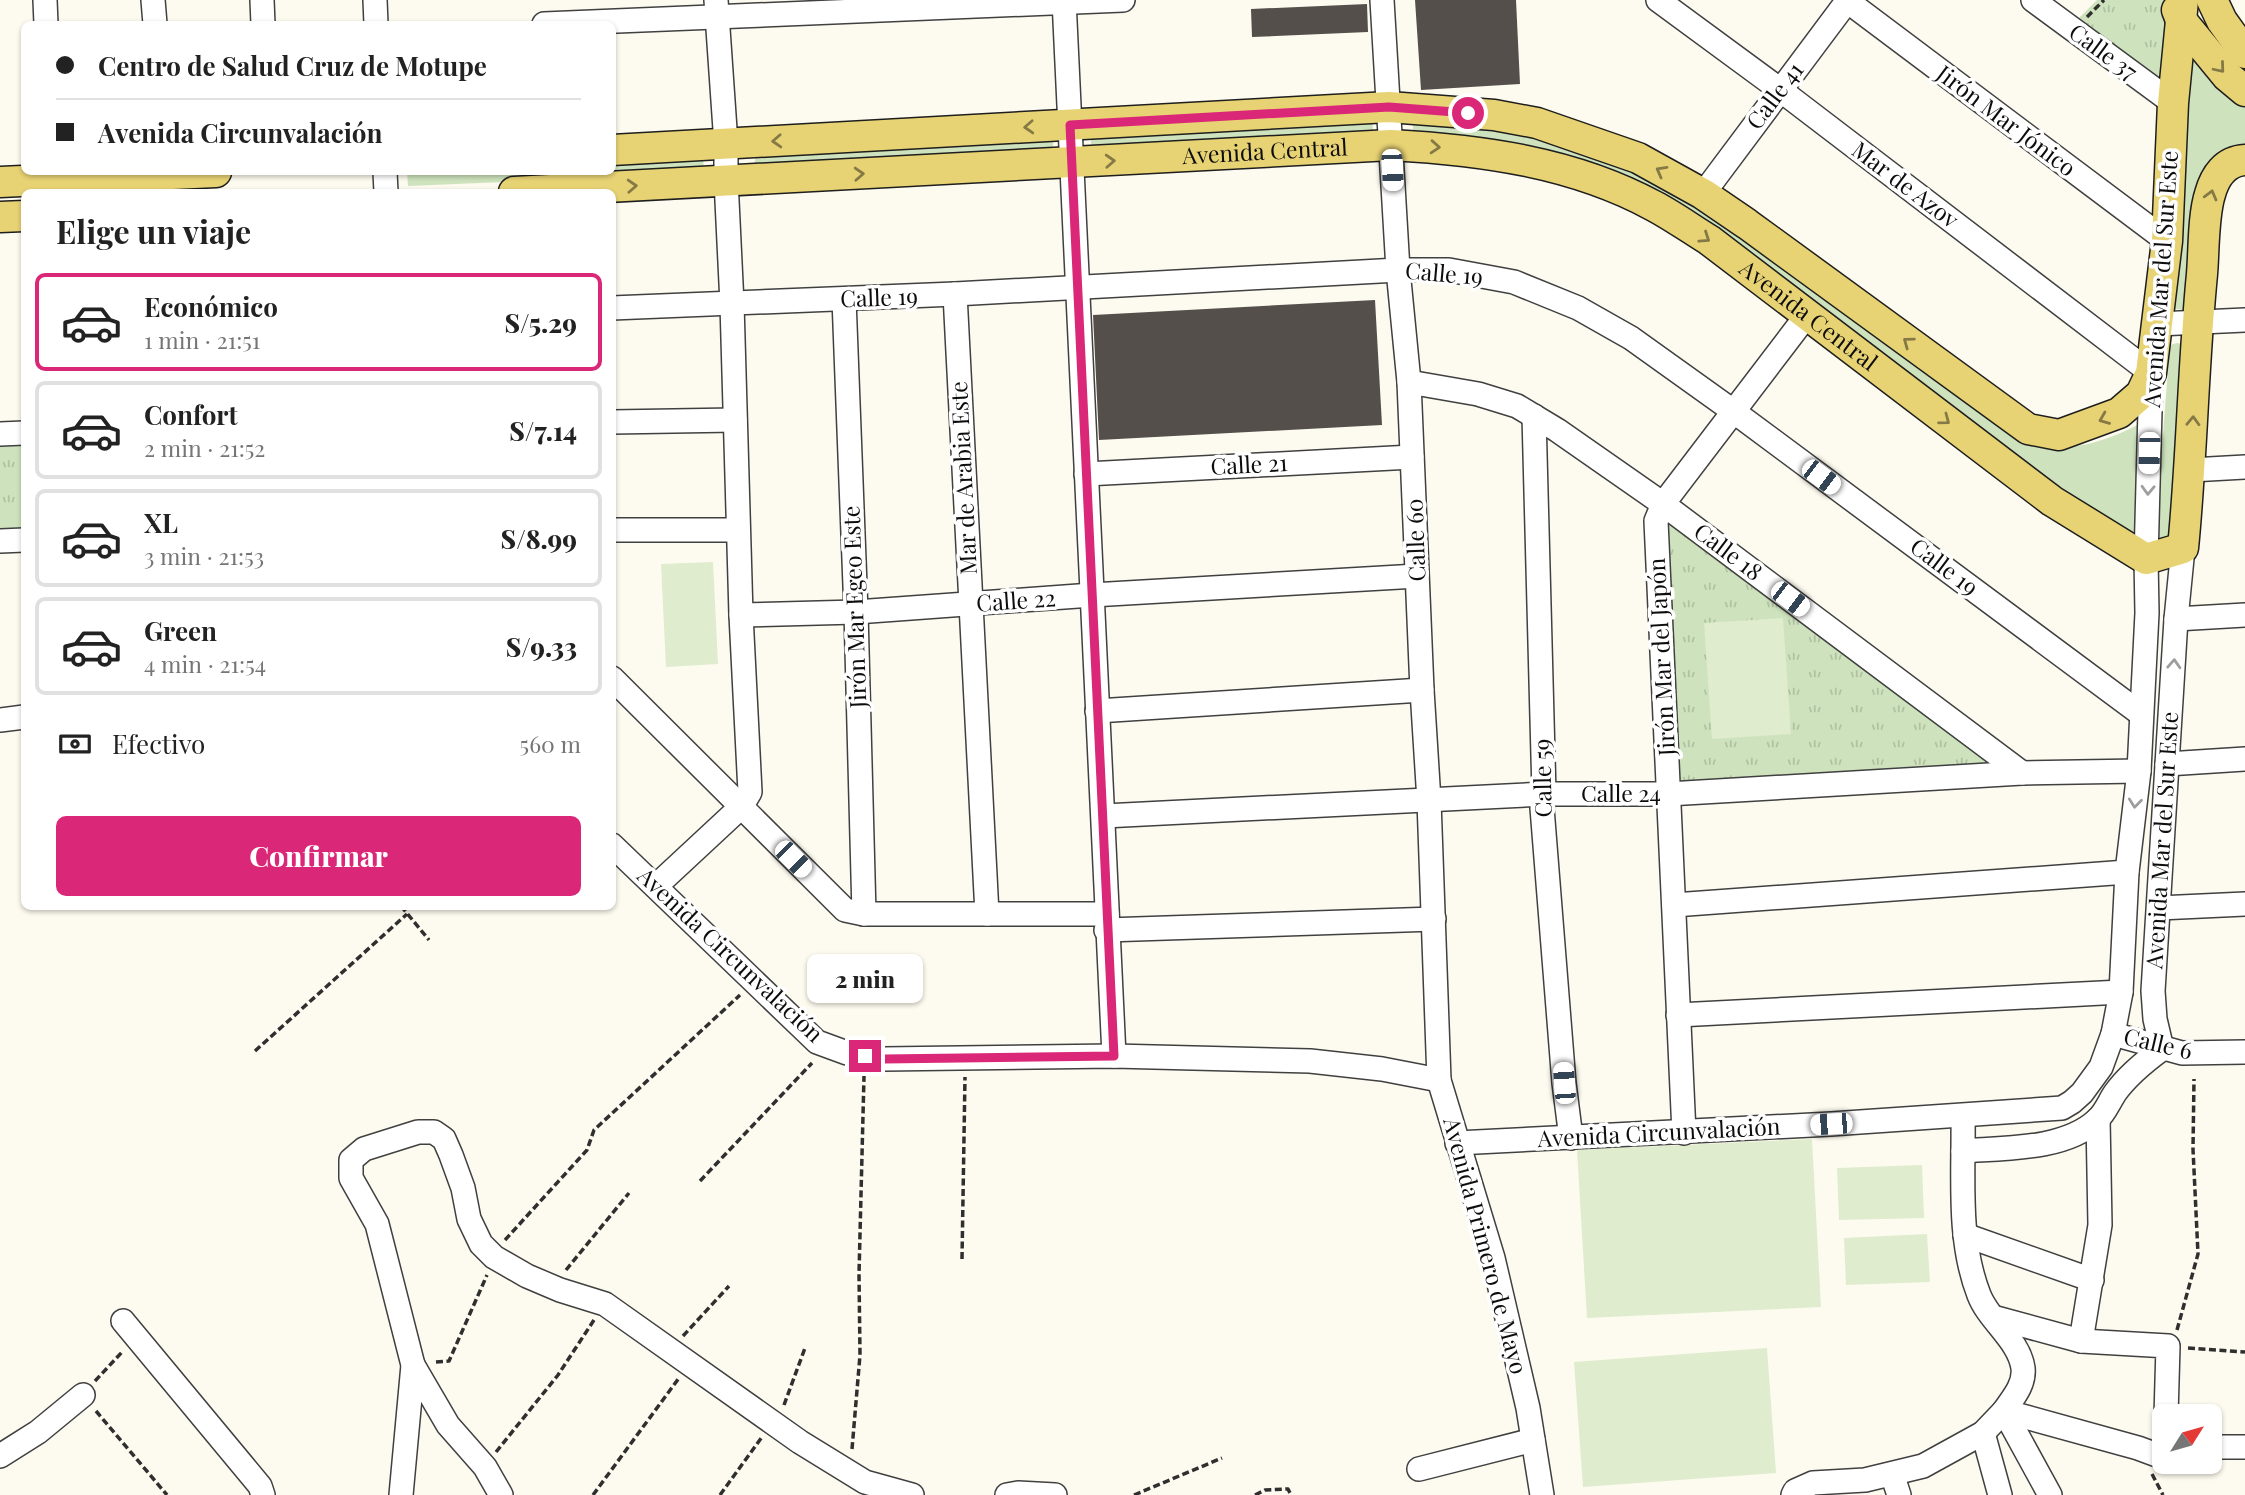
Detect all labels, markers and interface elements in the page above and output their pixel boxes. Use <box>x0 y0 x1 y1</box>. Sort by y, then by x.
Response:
street label: Calle 37 <box>2064 16 2145 86</box>
text: Centro de Salud Cruz de Motupe <box>98 48 487 83</box>
street label: Calle 41 <box>1738 55 1810 135</box>
street label: Jirón Mar Jónico <box>1930 57 2083 182</box>
one-way arrow <box>2212 59 2224 72</box>
route start <box>1452 97 1484 129</box>
text: Avenida Circunvalación <box>98 115 383 150</box>
one-way arrow <box>1023 119 1034 134</box>
street label: Avenida Central <box>1180 130 1349 170</box>
one-way arrow <box>772 133 783 148</box>
street label: Mar de Azov <box>1846 134 1966 235</box>
one-way arrow <box>1430 140 1441 155</box>
car <box>1381 148 1404 192</box>
street label: Avenida Mar del Sur Este <box>2135 149 2184 409</box>
one-way arrow <box>1105 154 1116 169</box>
one-way arrow <box>853 166 864 181</box>
one-way arrow <box>1656 166 1668 179</box>
one-way arrow <box>626 178 637 193</box>
one-way arrow <box>2203 189 2217 201</box>
text: Elige un viaje <box>56 209 251 252</box>
one-way arrow <box>1698 230 1711 243</box>
street label: Avenida Central <box>1733 251 1885 377</box>
street label: Calle 19 <box>1404 254 1484 291</box>
street label: Calle 19 <box>840 280 918 313</box>
text: Económico <box>144 289 278 324</box>
icon: car <box>60 291 123 354</box>
text: S/5.29 <box>504 305 577 340</box>
text: 1 min · 21:51 <box>144 324 260 355</box>
one-way arrow <box>1903 337 1916 350</box>
street label: Mar de Arabia Este <box>942 381 983 576</box>
text: Confort <box>144 397 238 432</box>
icon: car <box>60 399 123 462</box>
one-way arrow <box>2099 411 2111 425</box>
one-way arrow <box>1937 412 1950 424</box>
text: S/7.14 <box>509 413 577 448</box>
one-way arrow <box>2185 415 2200 426</box>
text: 2 min · 21:52 <box>144 432 265 463</box>
car <box>2138 432 2161 474</box>
street label: Calle 21 <box>1210 446 1289 481</box>
car <box>1798 456 1845 498</box>
one-way arrow <box>2140 485 2156 496</box>
street label: Calle 60 <box>1398 498 1431 582</box>
text: XL <box>144 505 178 540</box>
street label: Jirón Mar Egeo Este <box>834 505 873 710</box>
icon: car <box>60 507 123 570</box>
street label: Calle 18 <box>1688 515 1769 587</box>
text: S/8.99 <box>501 521 577 556</box>
street label: Calle 19 <box>1905 530 1985 602</box>
text: 3 min · 21:53 <box>144 540 264 571</box>
street label: Jirón Mar del Japón <box>1640 557 1681 758</box>
car <box>1767 578 1814 620</box>
street label: Calle 22 <box>975 581 1057 618</box>
text: Green <box>144 613 217 648</box>
icon: car <box>60 615 123 678</box>
text: S/9.33 <box>506 629 577 664</box>
text: 4 min · 21:54 <box>144 648 266 679</box>
one-way arrow <box>2166 658 2181 669</box>
street label: Avenida Mar del Sur Este <box>2137 711 2184 971</box>
icon: cash <box>56 725 94 763</box>
text: Efectivo <box>112 726 205 761</box>
text: 560 m <box>520 728 581 759</box>
street label: Calle 59 <box>1525 738 1558 818</box>
street label: Calle 24 <box>1581 777 1661 808</box>
one-way arrow <box>2128 798 2143 809</box>
button: Confirmar <box>56 816 581 896</box>
car <box>771 837 816 881</box>
street label: Avenida Circunvalación <box>631 859 831 1048</box>
callout: 2 min <box>807 954 923 1004</box>
text: 2 min <box>835 963 895 994</box>
street label: Calle 6 <box>2121 1020 2196 1065</box>
route end <box>849 1040 881 1072</box>
car <box>1553 1061 1576 1105</box>
street label: Avenida Circunvalación <box>1536 1110 1781 1153</box>
car <box>1810 1112 1853 1136</box>
street label: Avenida Primero de Mayo <box>1437 1113 1536 1377</box>
north arrow <box>2152 1404 2222 1474</box>
map controls <box>2152 1404 2222 1474</box>

